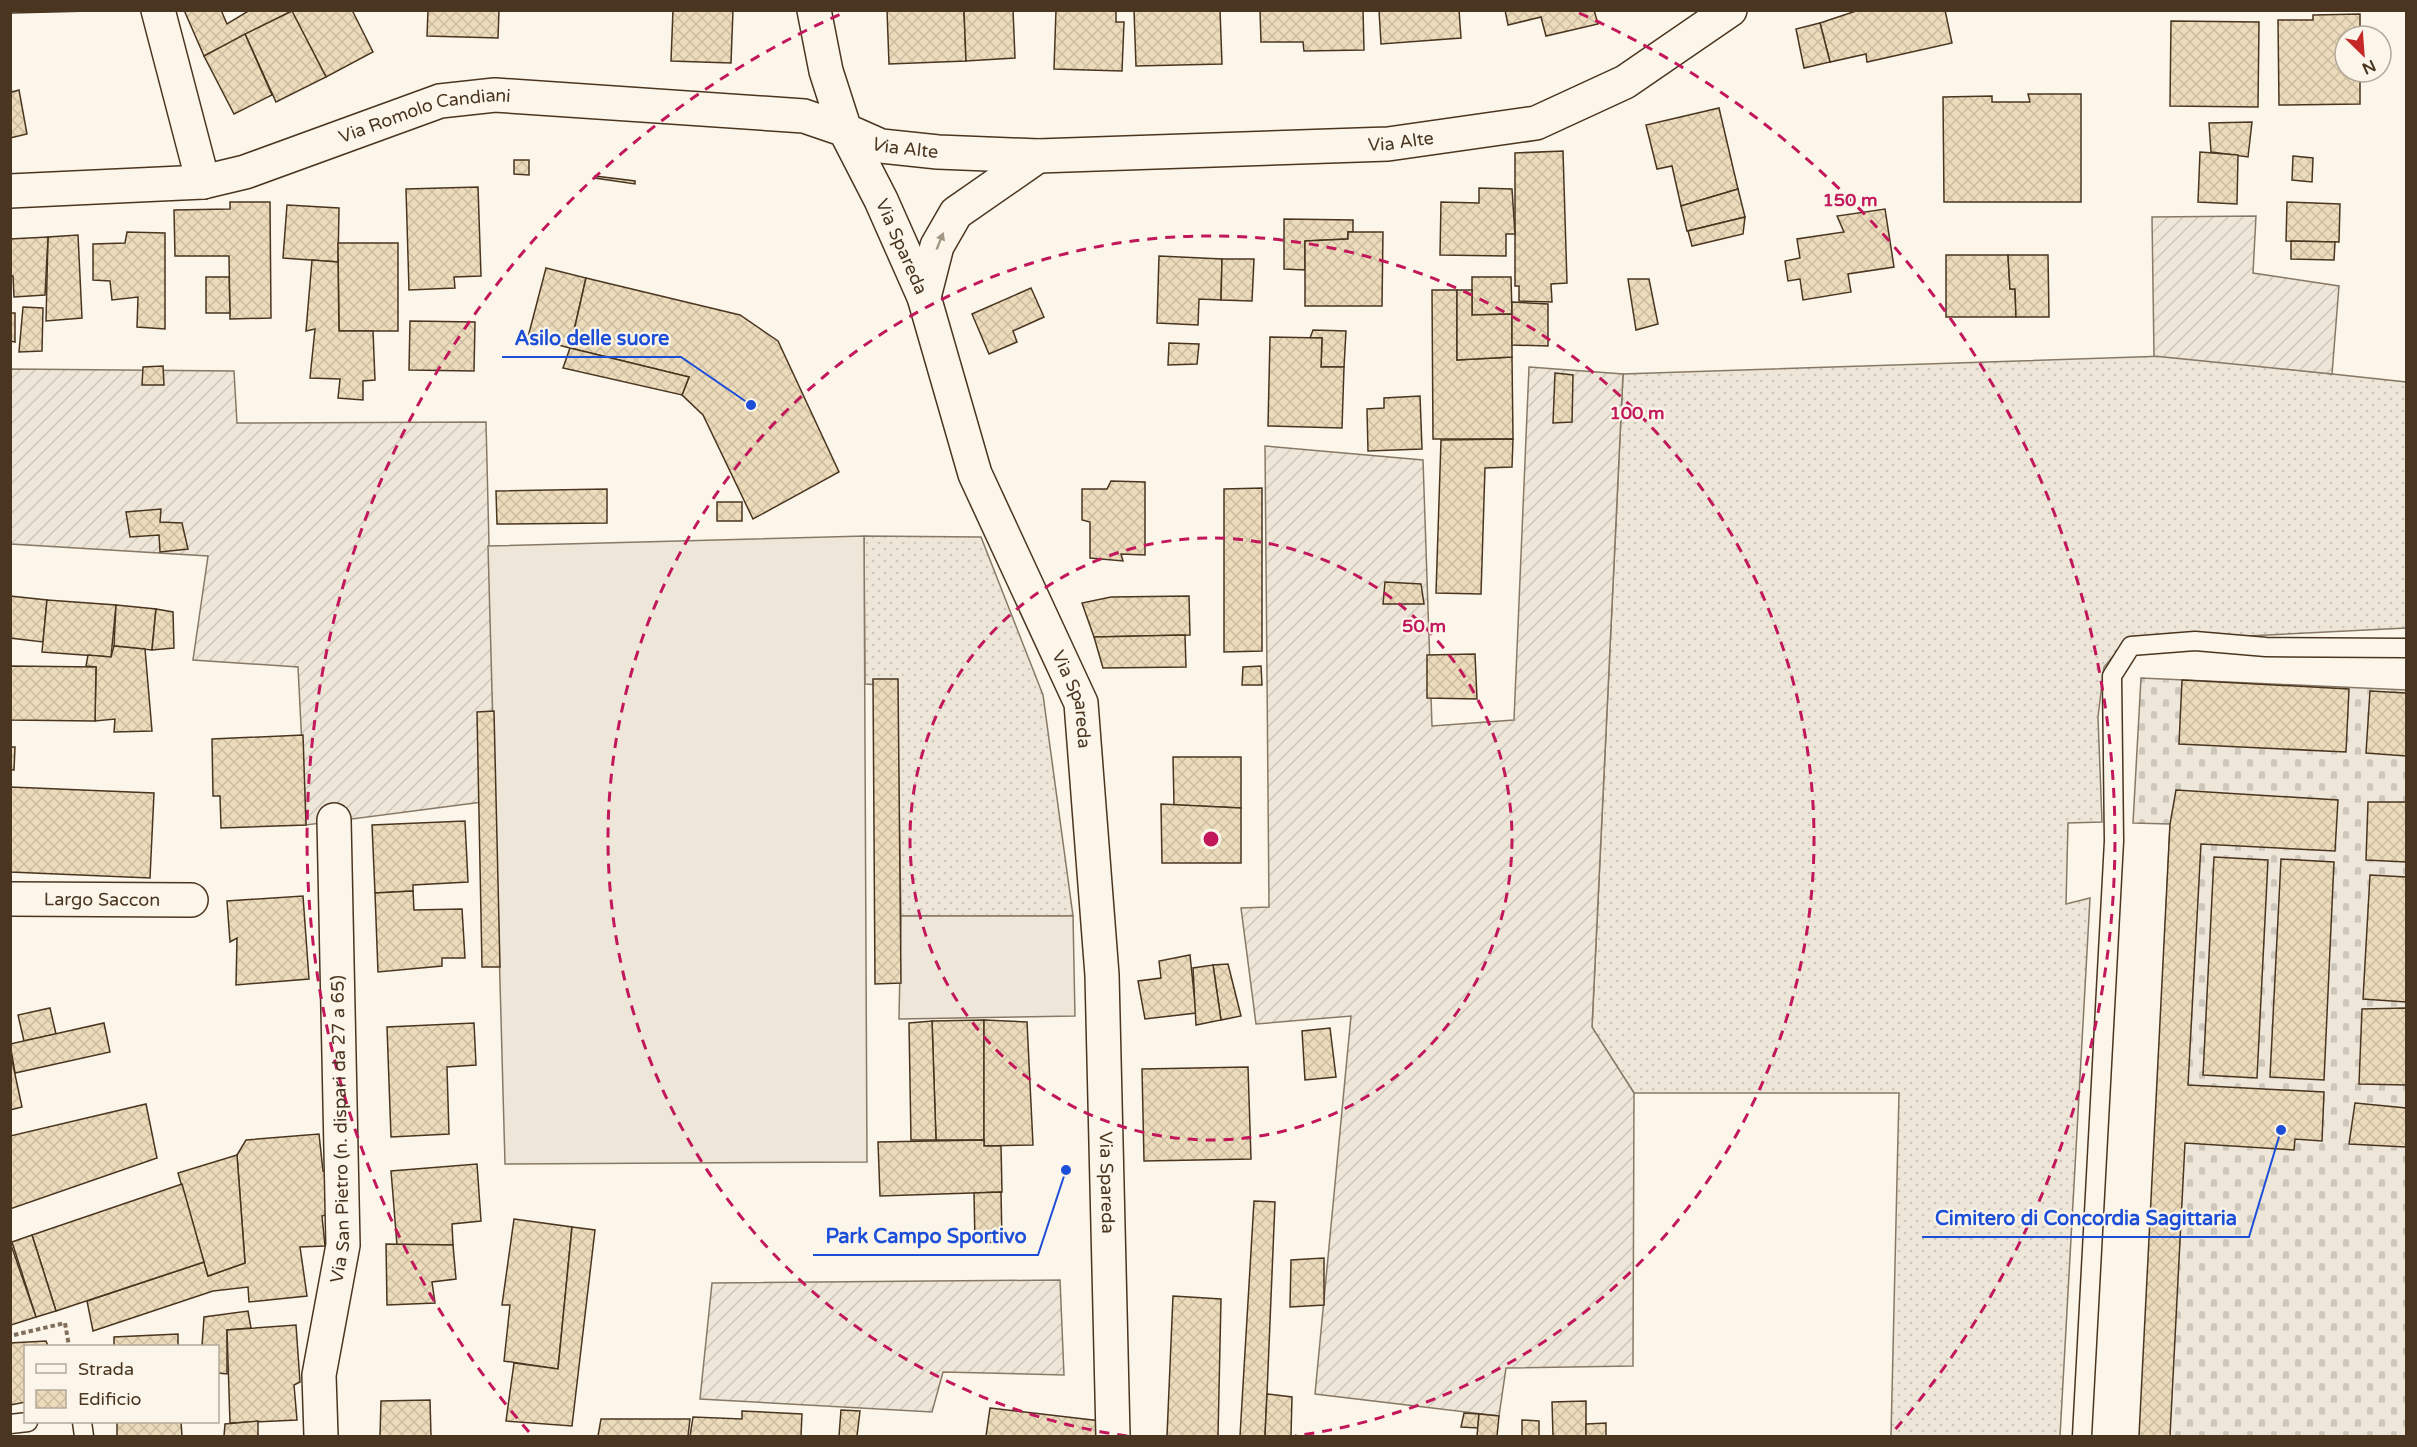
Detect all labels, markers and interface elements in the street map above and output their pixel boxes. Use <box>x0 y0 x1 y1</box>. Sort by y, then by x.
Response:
north arrow <box>2333 24 2393 84</box>
text: N <box>2359 55 2379 78</box>
street label: Via Romolo Candiani <box>336 84 511 148</box>
street label: Via Alte <box>1367 127 1435 156</box>
street label: Via Alte <box>869 132 939 163</box>
text: 150 m <box>1822 189 1878 211</box>
street label: Via Spareda <box>871 195 932 298</box>
one-way arrow <box>935 231 945 249</box>
callout: Asilo delle suore <box>502 319 681 357</box>
text: Asilo delle suore <box>515 327 669 351</box>
text: 100 m <box>1609 402 1665 424</box>
text: 50 m <box>1402 615 1446 637</box>
street label: Via Spareda <box>1047 647 1095 749</box>
centre of rings <box>1201 829 1221 849</box>
street label: Largo Saccon <box>44 888 160 911</box>
street label: Via San Pietro (n. dispari da 27 a 65) <box>325 975 355 1285</box>
street label: Via Spareda <box>1095 1131 1119 1234</box>
callout: Cimitero di Concordia Sagittaria <box>1922 1199 2249 1237</box>
text: Cimitero di Concordia Sagittaria <box>1935 1207 2237 1231</box>
callout: Park Campo Sportivo <box>813 1217 1038 1255</box>
text: Park Campo Sportivo <box>825 1225 1027 1249</box>
legend <box>24 1345 219 1423</box>
text: Strada <box>78 1358 134 1380</box>
text: Edificio <box>78 1388 142 1410</box>

